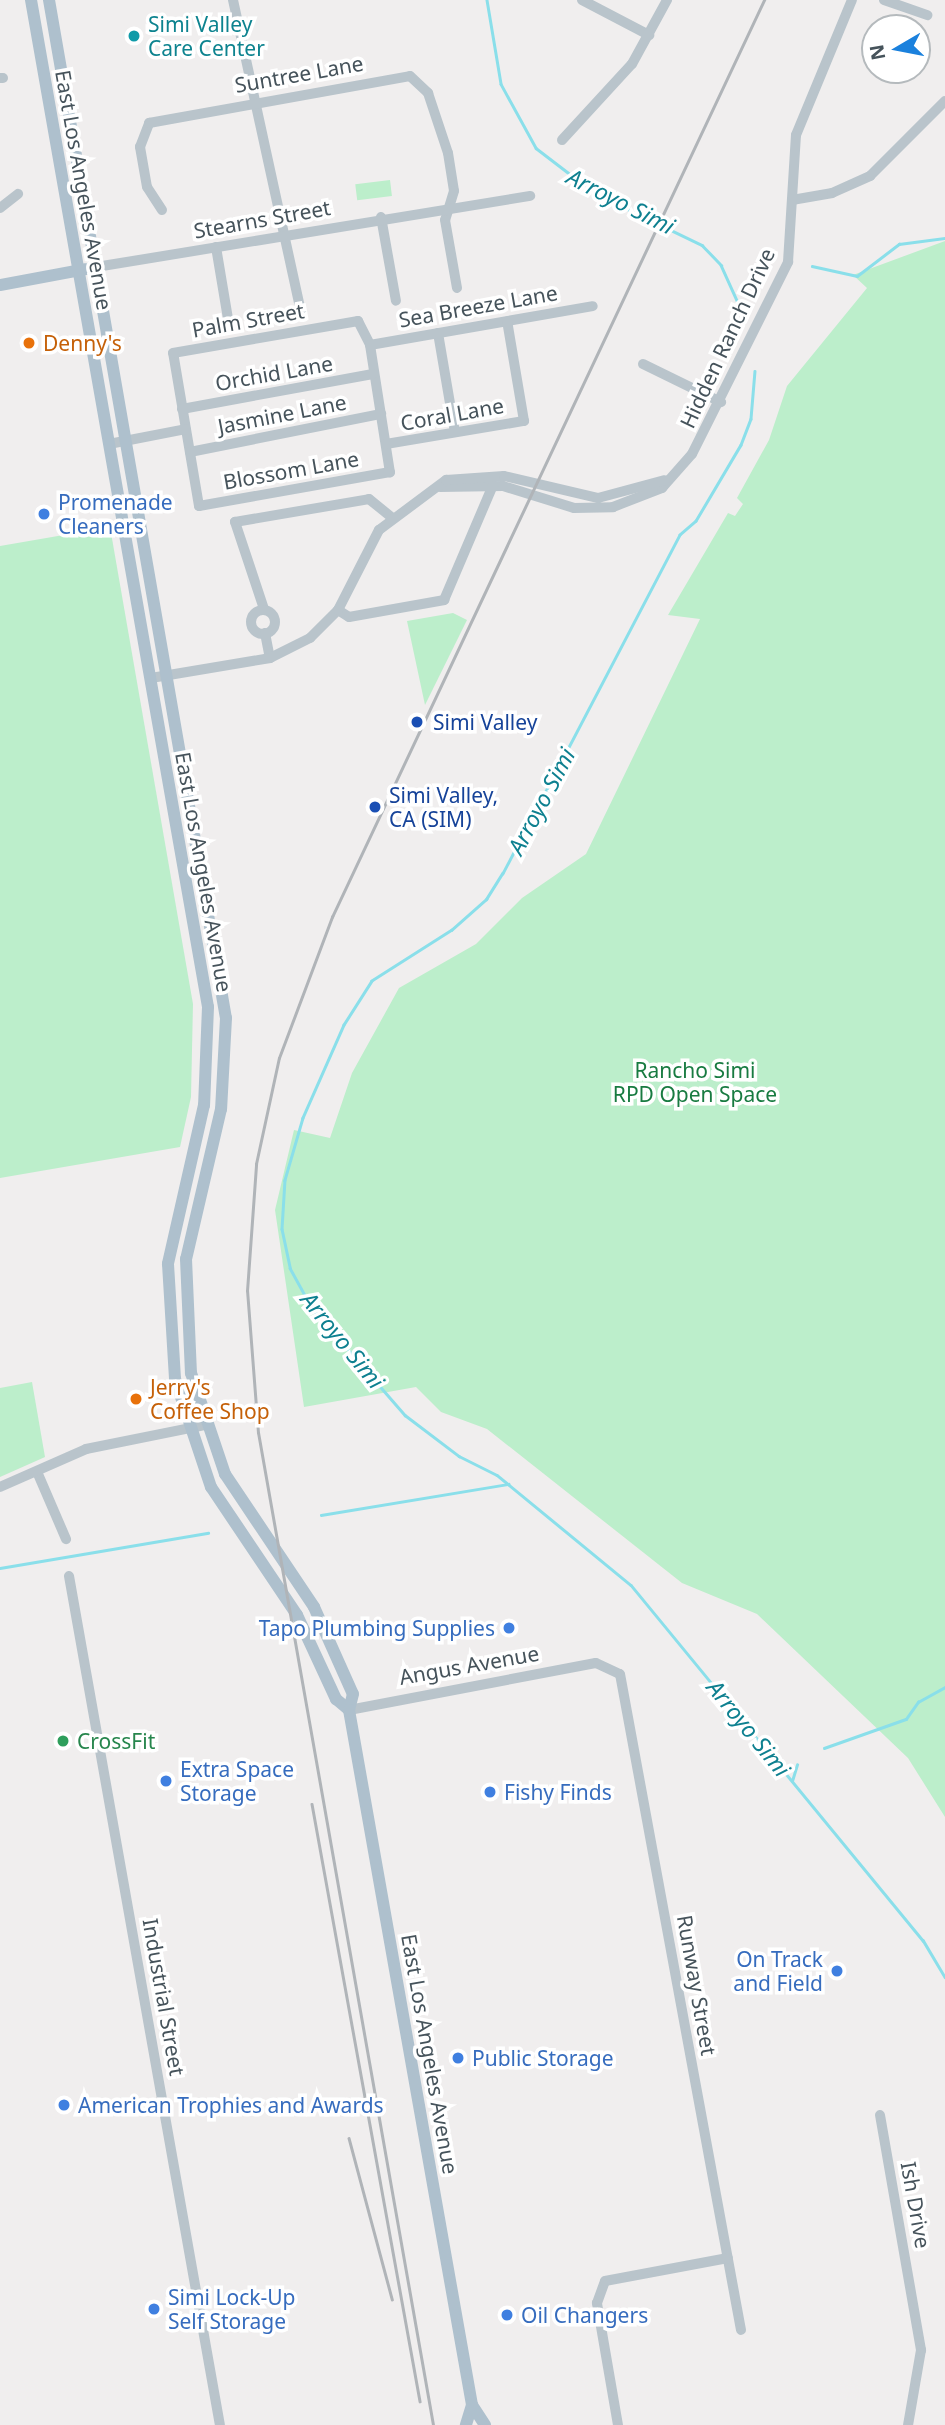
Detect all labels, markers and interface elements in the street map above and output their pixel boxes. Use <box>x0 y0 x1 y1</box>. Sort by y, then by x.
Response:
place label: Simi Valley Care Center <box>148 11 265 61</box>
north arrow <box>861 14 931 84</box>
marker: Simi Valley Care Center <box>126 28 142 44</box>
text: N <box>863 42 891 62</box>
street label: Suntree Lane <box>233 50 365 98</box>
street label: East Los Angeles Avenue <box>50 68 118 312</box>
water label: Arroyo Simi <box>563 162 679 240</box>
street label: Stearns Street <box>192 195 332 243</box>
street label: Hidden Ranch Drive <box>674 244 780 432</box>
street label: Sea Breeze Lane <box>397 280 559 332</box>
street label: Palm Street <box>190 298 306 342</box>
place label: Denny's <box>43 330 122 356</box>
marker: Denny's <box>21 335 37 351</box>
street label: Orchid Lane <box>213 350 335 396</box>
street label: Jasmine Lane <box>216 389 348 439</box>
street label: Coral Lane <box>398 393 506 435</box>
street label: Blossom Lane <box>221 446 361 494</box>
place label: Promenade Cleaners <box>58 489 173 539</box>
marker: Promenade Cleaners <box>36 506 52 522</box>
place label: Simi Valley <box>433 709 537 735</box>
marker: Simi Valley <box>407 712 427 732</box>
water label: Arroyo Simi <box>501 743 581 859</box>
street label: East Los Angeles Avenue <box>170 750 238 994</box>
place label: Simi Valley, CA (SIM) <box>389 782 498 832</box>
marker: Simi Valley, CA (SIM) <box>367 799 383 815</box>
park label: Rancho Simi RPD Open Space <box>613 1057 777 1107</box>
water label: Arroyo Simi <box>296 1286 390 1394</box>
place label: Jerry's Coffee Shop <box>150 1374 270 1424</box>
marker: Jerry's Coffee Shop <box>128 1391 144 1407</box>
place label: Tapo Plumbing Supplies <box>259 1615 495 1641</box>
marker: Tapo Plumbing Supplies <box>501 1620 517 1636</box>
street label: Angus Avenue <box>397 1640 541 1690</box>
water label: Arroyo Simi <box>702 1674 796 1782</box>
place label: CrossFit <box>77 1728 155 1754</box>
marker: CrossFit <box>55 1733 71 1749</box>
place label: Extra Space Storage <box>180 1756 294 1806</box>
marker: Extra Space Storage <box>158 1773 174 1789</box>
place label: Fishy Finds <box>504 1779 612 1805</box>
marker: Fishy Finds <box>482 1784 498 1800</box>
street label: Runway Street <box>672 1913 722 2057</box>
street label: Industrial Street <box>138 1917 190 2077</box>
street label: East Los Angeles Avenue <box>396 1932 464 2176</box>
place label: On Track and Field <box>733 1946 823 1996</box>
marker: On Track and Field <box>829 1963 845 1979</box>
place label: Public Storage <box>472 2045 614 2071</box>
marker: Public Storage <box>450 2050 466 2066</box>
place label: American Trophies and Awards <box>78 2092 384 2118</box>
marker: American Trophies and Awards <box>56 2097 72 2113</box>
street label: Ish Drive <box>896 2160 936 2250</box>
place label: Simi Lock-Up Self Storage <box>168 2284 295 2334</box>
marker: Simi Lock-Up Self Storage <box>146 2301 162 2317</box>
place label: Oil Changers <box>521 2302 648 2328</box>
marker: Oil Changers <box>499 2307 515 2323</box>

